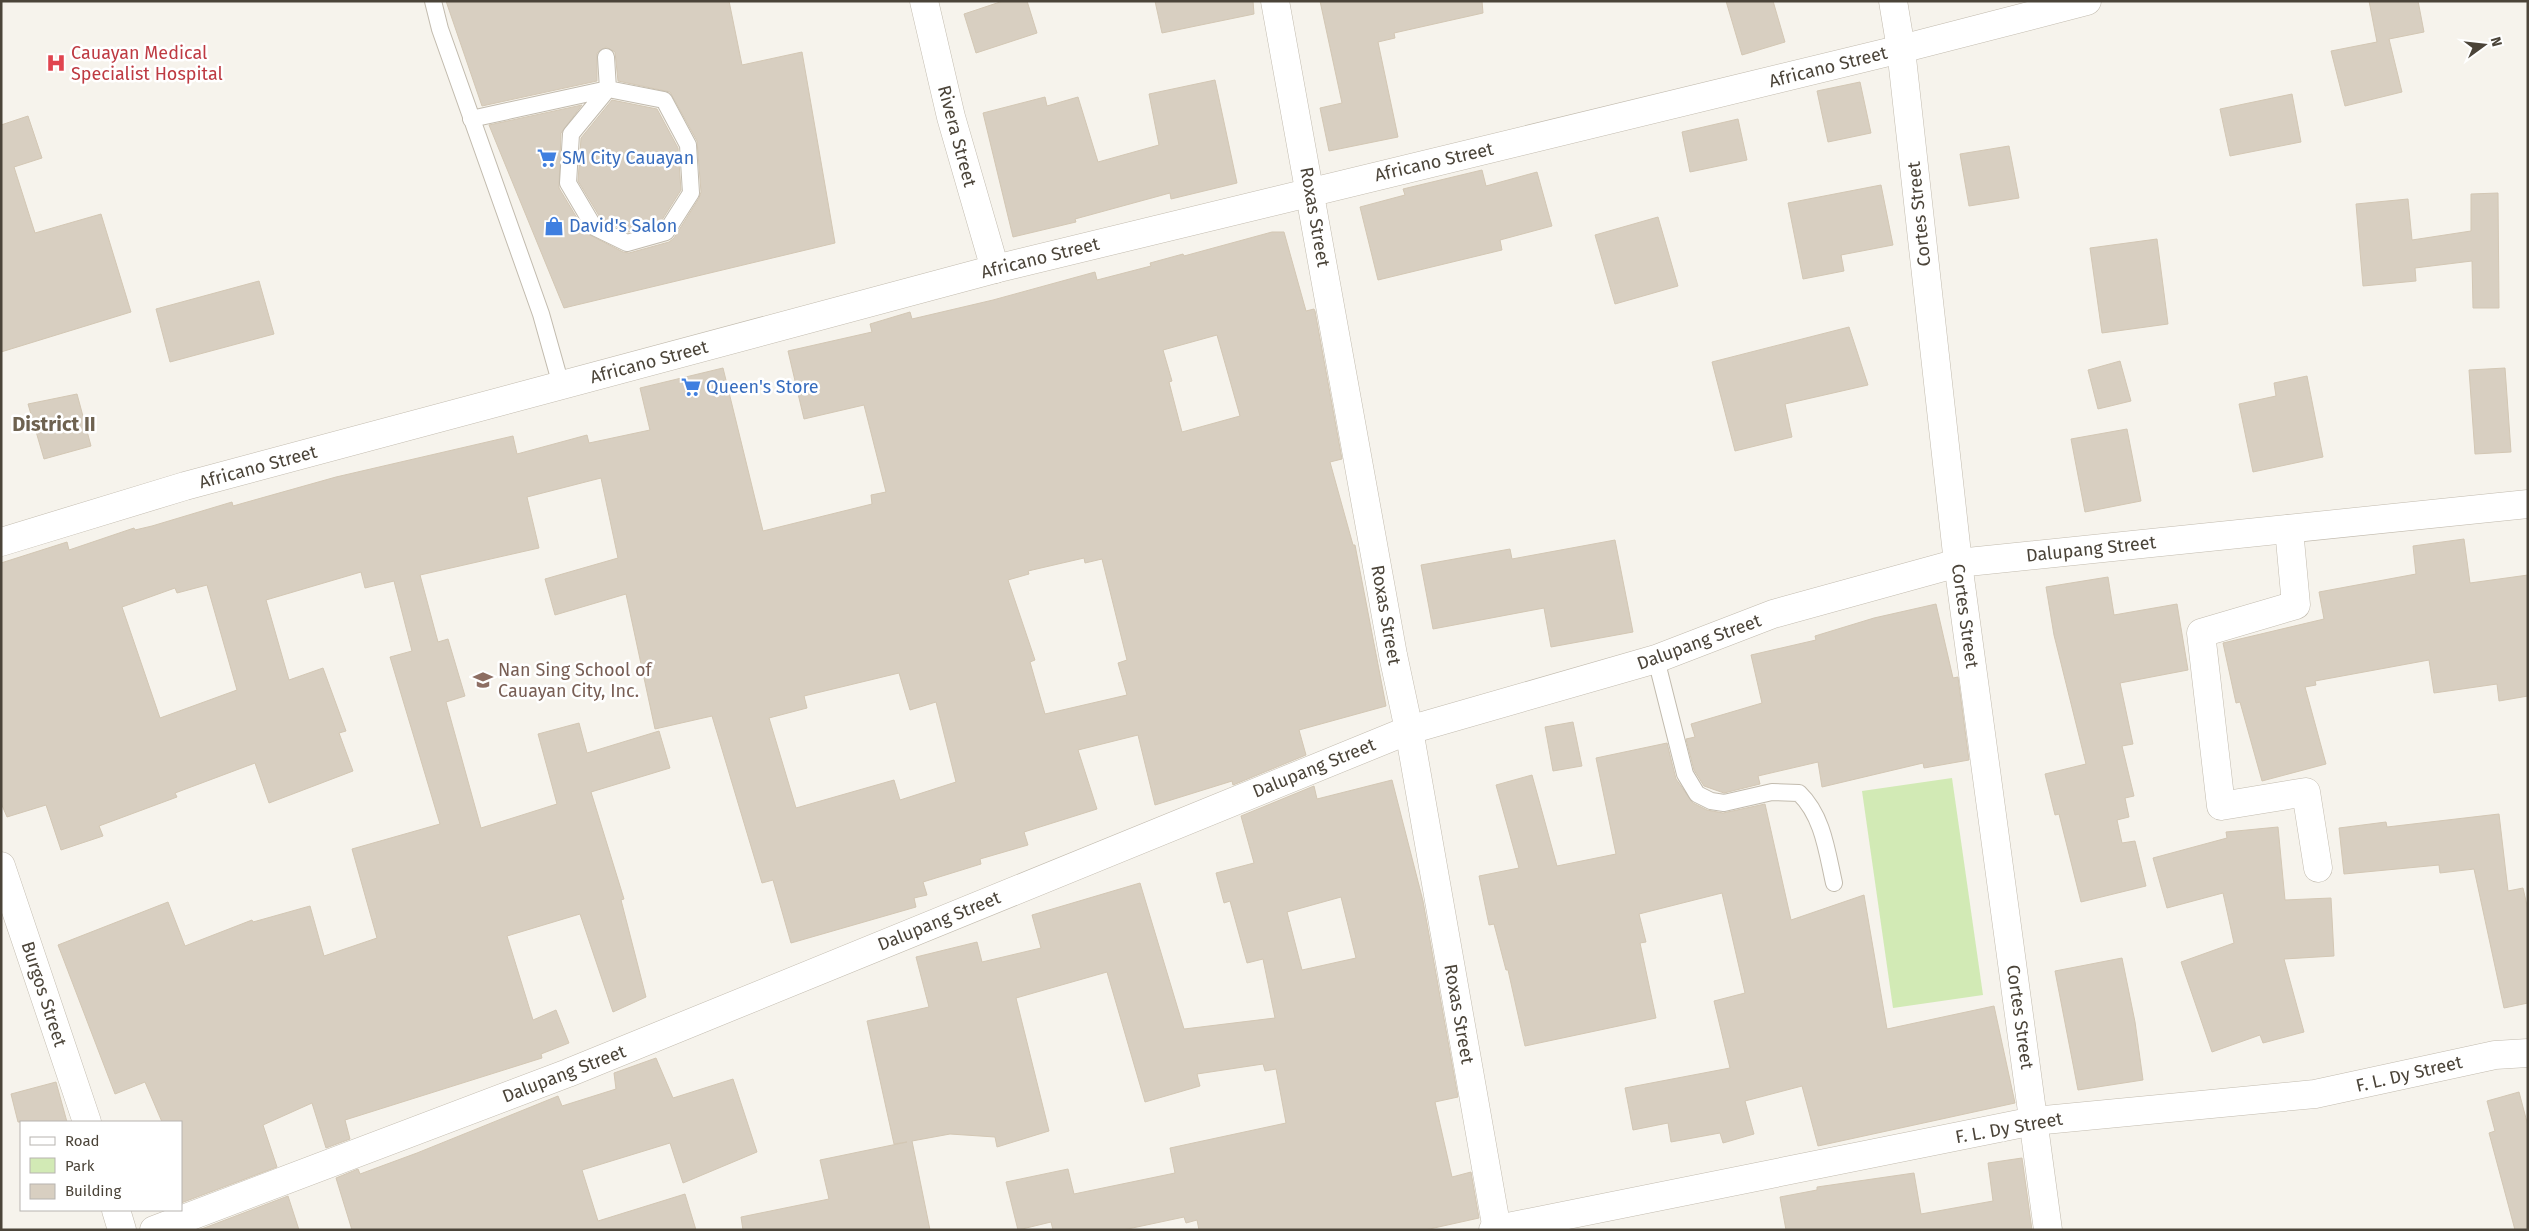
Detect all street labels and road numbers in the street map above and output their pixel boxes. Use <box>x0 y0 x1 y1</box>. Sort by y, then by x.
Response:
street label: Africano Street <box>1767 42 1890 92</box>
street label: Rivera Street <box>933 83 981 190</box>
street label: Africano Street <box>1372 138 1496 186</box>
street label: Cortes Street <box>1903 160 1935 267</box>
street label: Roxas Street <box>1295 165 1335 269</box>
street label: Africano Street <box>979 233 1102 283</box>
street label: Africano Street <box>588 336 711 388</box>
street label: Africano Street <box>197 441 320 493</box>
street label: Dalupang Street <box>2025 531 2158 567</box>
street label: Cortes Street <box>1947 562 1983 670</box>
street label: Roxas Street <box>1366 563 1406 667</box>
street label: Dalupang Street <box>1634 609 1765 675</box>
street label: Dalupang Street <box>1249 733 1379 803</box>
street label: Dalupang Street <box>874 886 1004 956</box>
street label: Burgos Street <box>17 938 72 1050</box>
street label: Roxas Street <box>1439 962 1479 1066</box>
street label: Cortes Street <box>2002 963 2038 1071</box>
street label: Dalupang Street <box>499 1040 629 1108</box>
street label: F. L. Dy Street <box>2354 1051 2465 1097</box>
street label: F. L. Dy Street <box>1954 1108 2065 1148</box>

